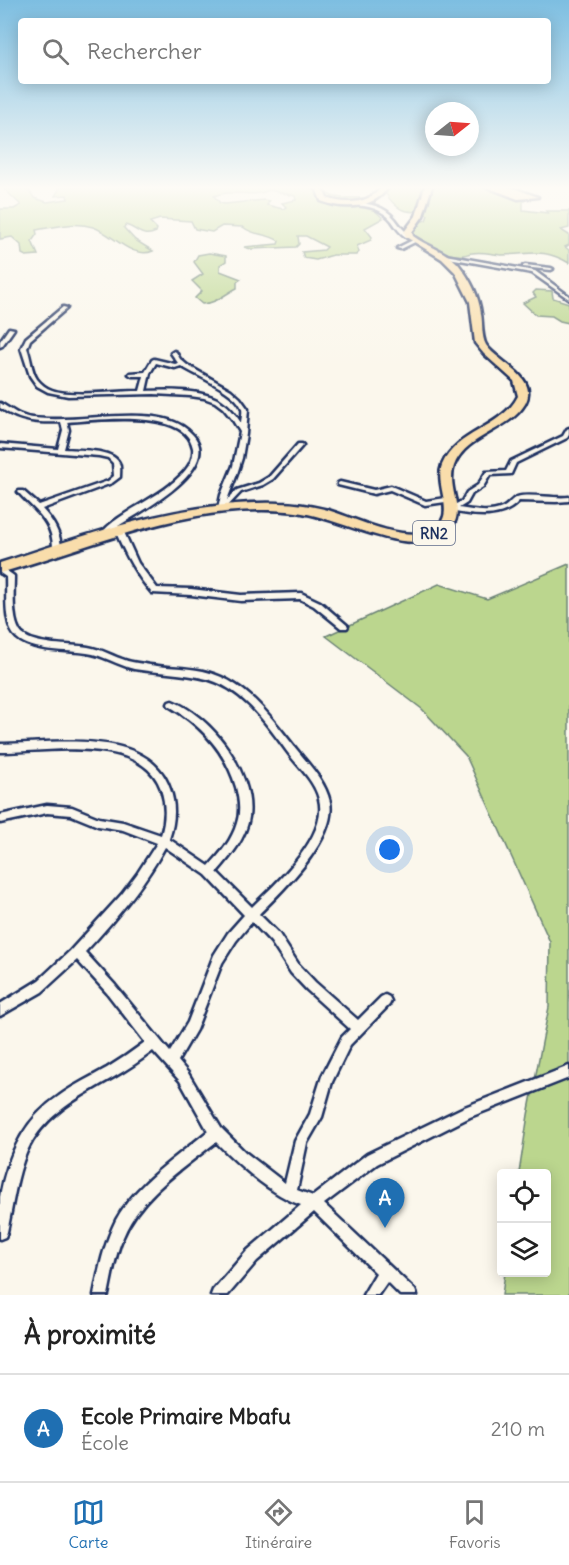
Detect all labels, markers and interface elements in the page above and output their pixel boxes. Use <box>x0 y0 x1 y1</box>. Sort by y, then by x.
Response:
search box <box>18 18 551 84</box>
icon: search <box>39 35 72 68</box>
text: Rechercher <box>87 37 202 65</box>
north arrow <box>425 102 479 156</box>
road number: RN2 <box>413 521 455 545</box>
your location <box>375 835 404 864</box>
map controls <box>497 1169 551 1277</box>
button: locate <box>497 1169 551 1223</box>
pin: A <box>366 1178 404 1228</box>
button: layers <box>497 1223 551 1277</box>
text: À proximité <box>24 1318 156 1351</box>
text: Ecole Primaire Mbafu <box>81 1402 291 1430</box>
text: A <box>37 1416 50 1441</box>
text: 210 m <box>491 1416 545 1441</box>
text: École <box>81 1430 129 1455</box>
tab: Carte <box>68 1496 108 1552</box>
tab: Itinéraire <box>245 1496 312 1552</box>
tab: Favoris <box>449 1496 501 1552</box>

